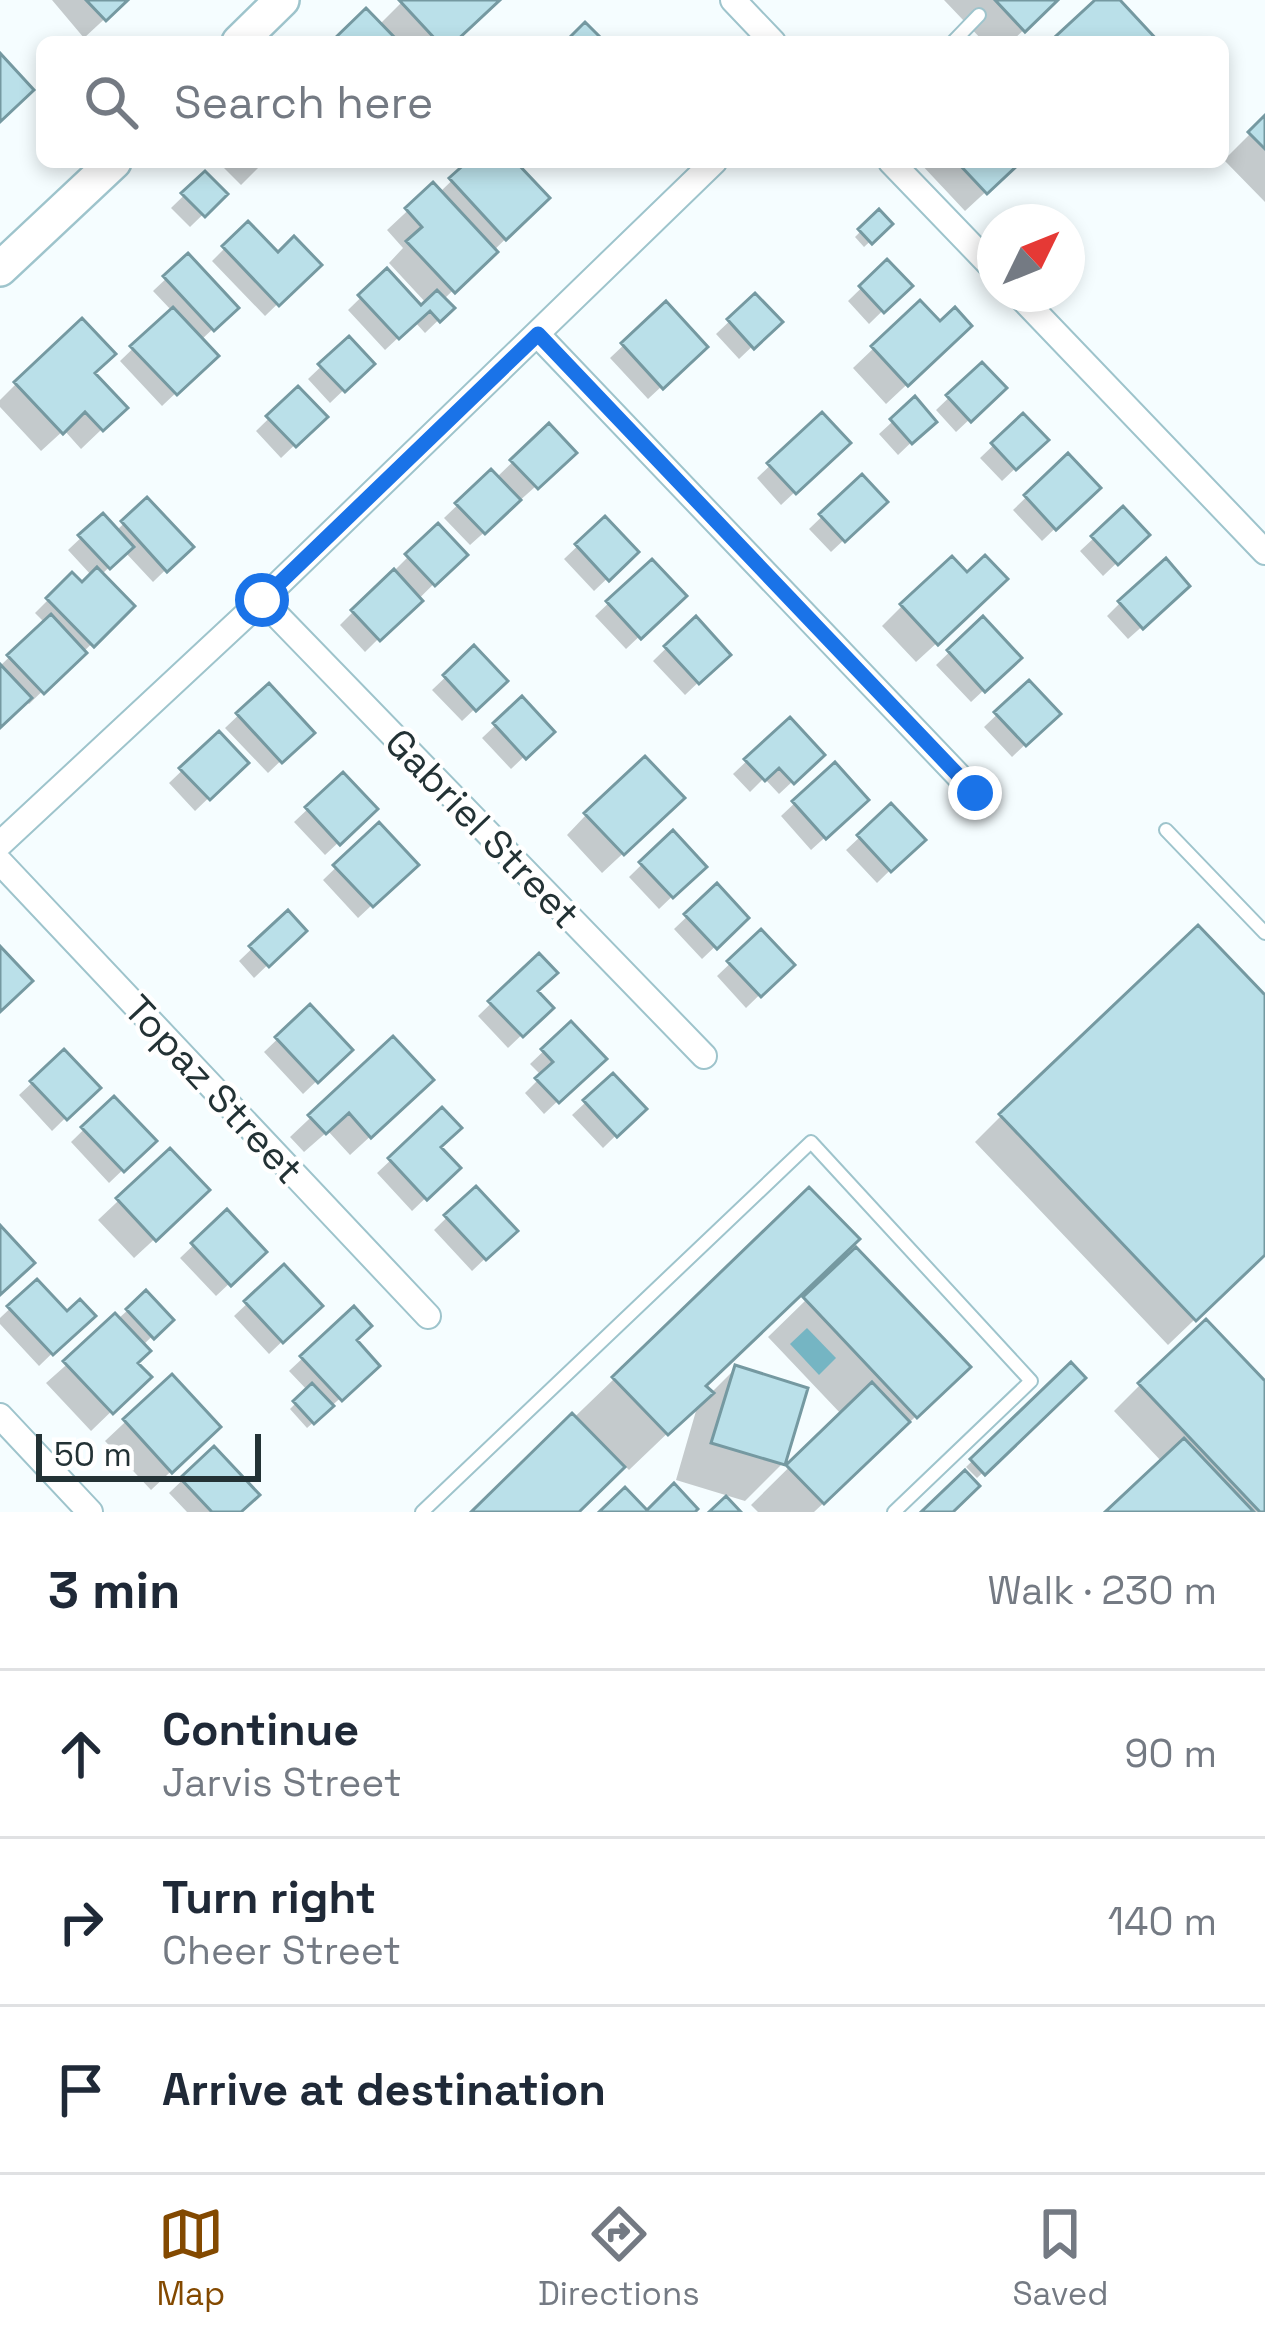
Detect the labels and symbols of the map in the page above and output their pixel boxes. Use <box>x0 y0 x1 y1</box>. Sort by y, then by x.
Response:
north arrow <box>977 204 1085 312</box>
route start <box>235 573 289 627</box>
street label: Gabriel Street <box>375 718 590 939</box>
route end <box>948 766 1002 820</box>
street label: Topaz Street <box>114 985 313 1194</box>
scale bar <box>36 1428 261 1481</box>

